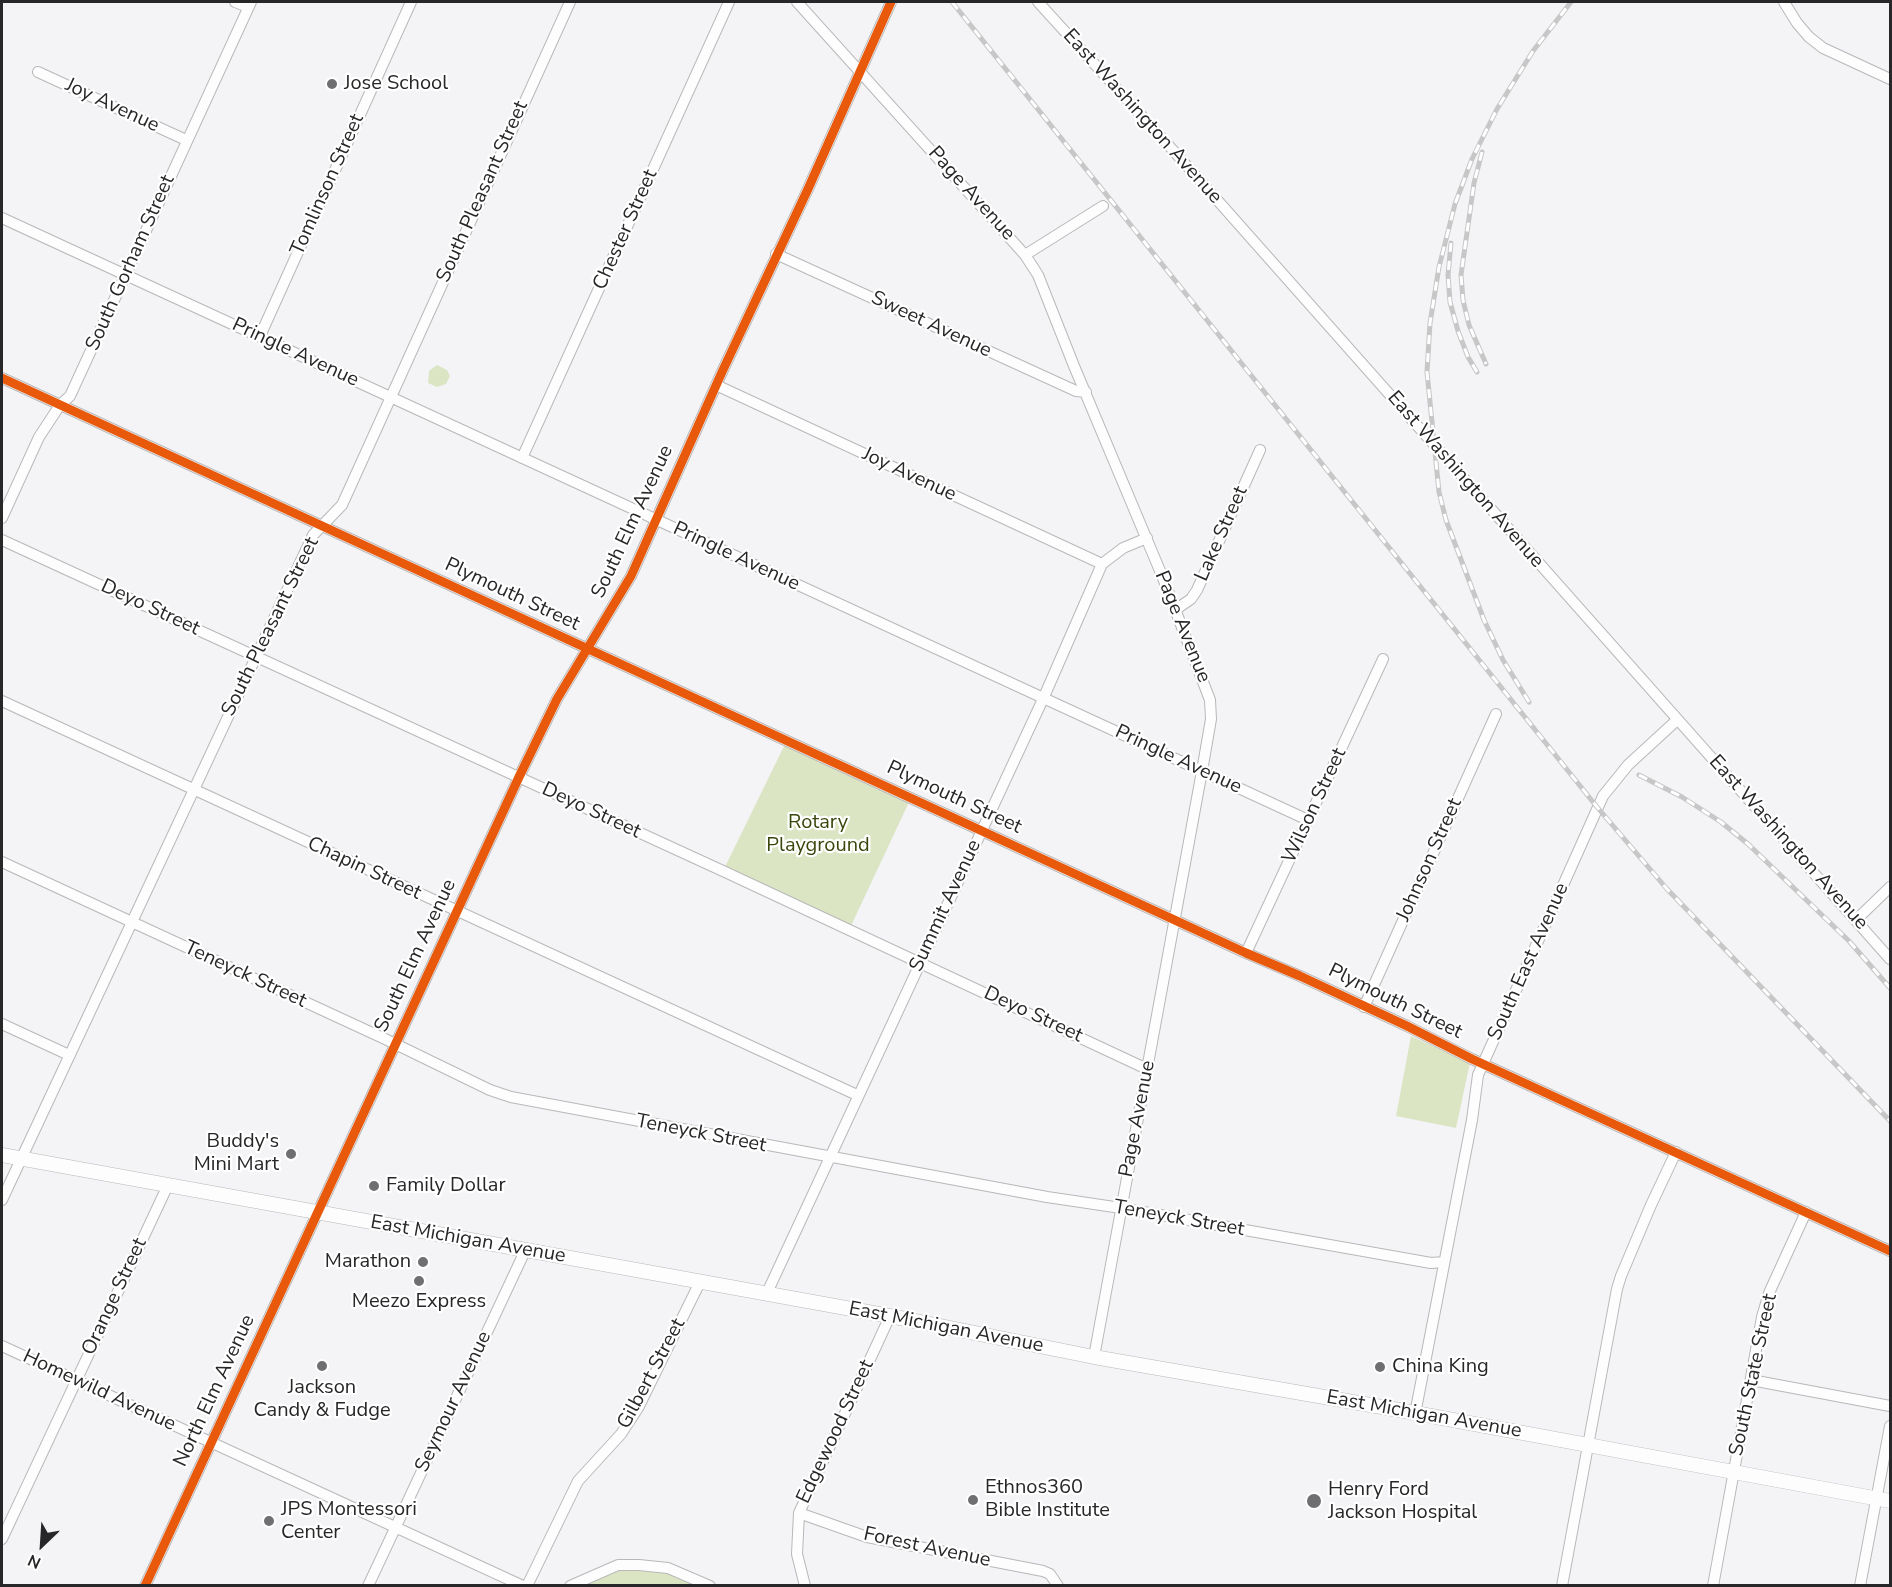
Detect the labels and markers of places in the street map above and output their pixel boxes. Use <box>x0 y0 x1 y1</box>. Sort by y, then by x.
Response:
place label: Jose School <box>344 72 448 96</box>
marker: Jose School <box>325 77 339 91</box>
place label: Buddy's Mini Mart <box>194 1130 279 1177</box>
marker: Buddy's Mini Mart <box>284 1147 298 1161</box>
place label: Family Dollar <box>386 1174 506 1198</box>
marker: Family Dollar <box>367 1179 381 1193</box>
place label: Marathon <box>325 1250 411 1274</box>
marker: Marathon <box>416 1255 430 1269</box>
marker: Meezo Express <box>412 1274 426 1288</box>
place label: Meezo Express <box>352 1290 486 1314</box>
place label: China King <box>1392 1355 1489 1379</box>
marker: Jackson Candy & Fudge <box>315 1359 329 1373</box>
marker: China King <box>1373 1360 1387 1374</box>
place label: Jackson Candy & Fudge <box>253 1376 391 1423</box>
place label: Ethnos360 Bible Institute <box>985 1476 1110 1523</box>
place label: Henry Ford Jackson Hospital <box>1328 1478 1477 1525</box>
marker: Henry Ford Jackson Hospital <box>1305 1492 1323 1510</box>
marker: Ethnos360 Bible Institute <box>966 1493 980 1507</box>
place label: JPS Montessori Center <box>281 1498 417 1545</box>
marker: JPS Montessori Center <box>262 1514 276 1528</box>

